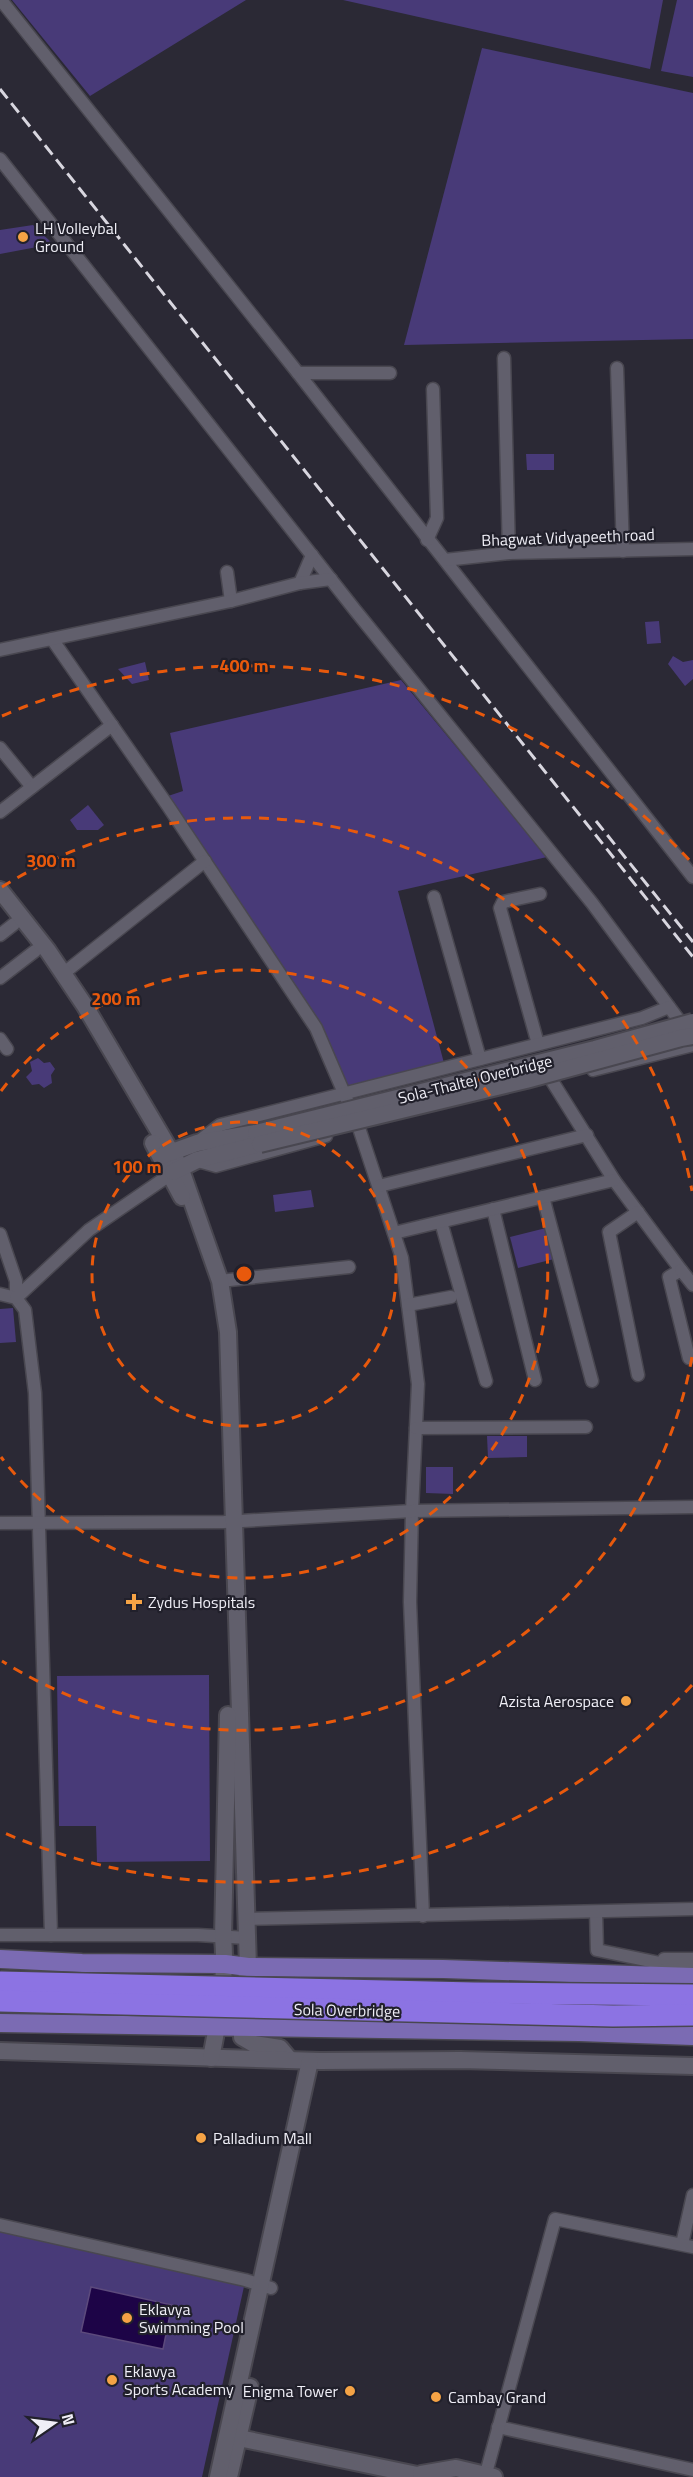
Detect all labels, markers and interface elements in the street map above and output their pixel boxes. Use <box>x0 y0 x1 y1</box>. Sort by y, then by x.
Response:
place label: LH Volleybal Ground <box>35 216 117 258</box>
marker: LH Volleybal Ground <box>16 230 30 244</box>
street label: Bhagwat Vidyapeeth road <box>481 522 655 552</box>
text: 400 m <box>219 652 269 679</box>
text: 300 m <box>26 847 76 874</box>
text: 200 m <box>91 985 141 1012</box>
street label: Sola-Thaltej Overbridge <box>395 1048 555 1110</box>
text: 100 m <box>112 1153 162 1180</box>
centre of rings <box>234 1264 254 1284</box>
place label: Zydus Hospitals <box>148 1590 255 1614</box>
marker: Zydus Hospitals <box>125 1593 143 1611</box>
place label: Azista Aerospace <box>499 1689 614 1713</box>
marker: Azista Aerospace <box>619 1694 633 1708</box>
street label: Sola Overbridge <box>294 1997 400 2023</box>
place label: Palladium Mall <box>213 2126 312 2150</box>
marker: Palladium Mall <box>194 2131 208 2145</box>
place label: Eklavya Swimming Pool <box>139 2297 244 2339</box>
marker: Eklavya Swimming Pool <box>120 2311 134 2325</box>
place label: Eklavya Sports Academy <box>124 2359 234 2401</box>
marker: Eklavya Sports Academy <box>105 2373 119 2387</box>
place label: Enigma Tower <box>243 2379 338 2403</box>
marker: Enigma Tower <box>343 2384 357 2398</box>
place label: Cambay Grand <box>448 2385 546 2409</box>
marker: Cambay Grand <box>429 2390 443 2404</box>
north arrow <box>24 2393 84 2453</box>
text: N <box>56 2411 82 2428</box>

